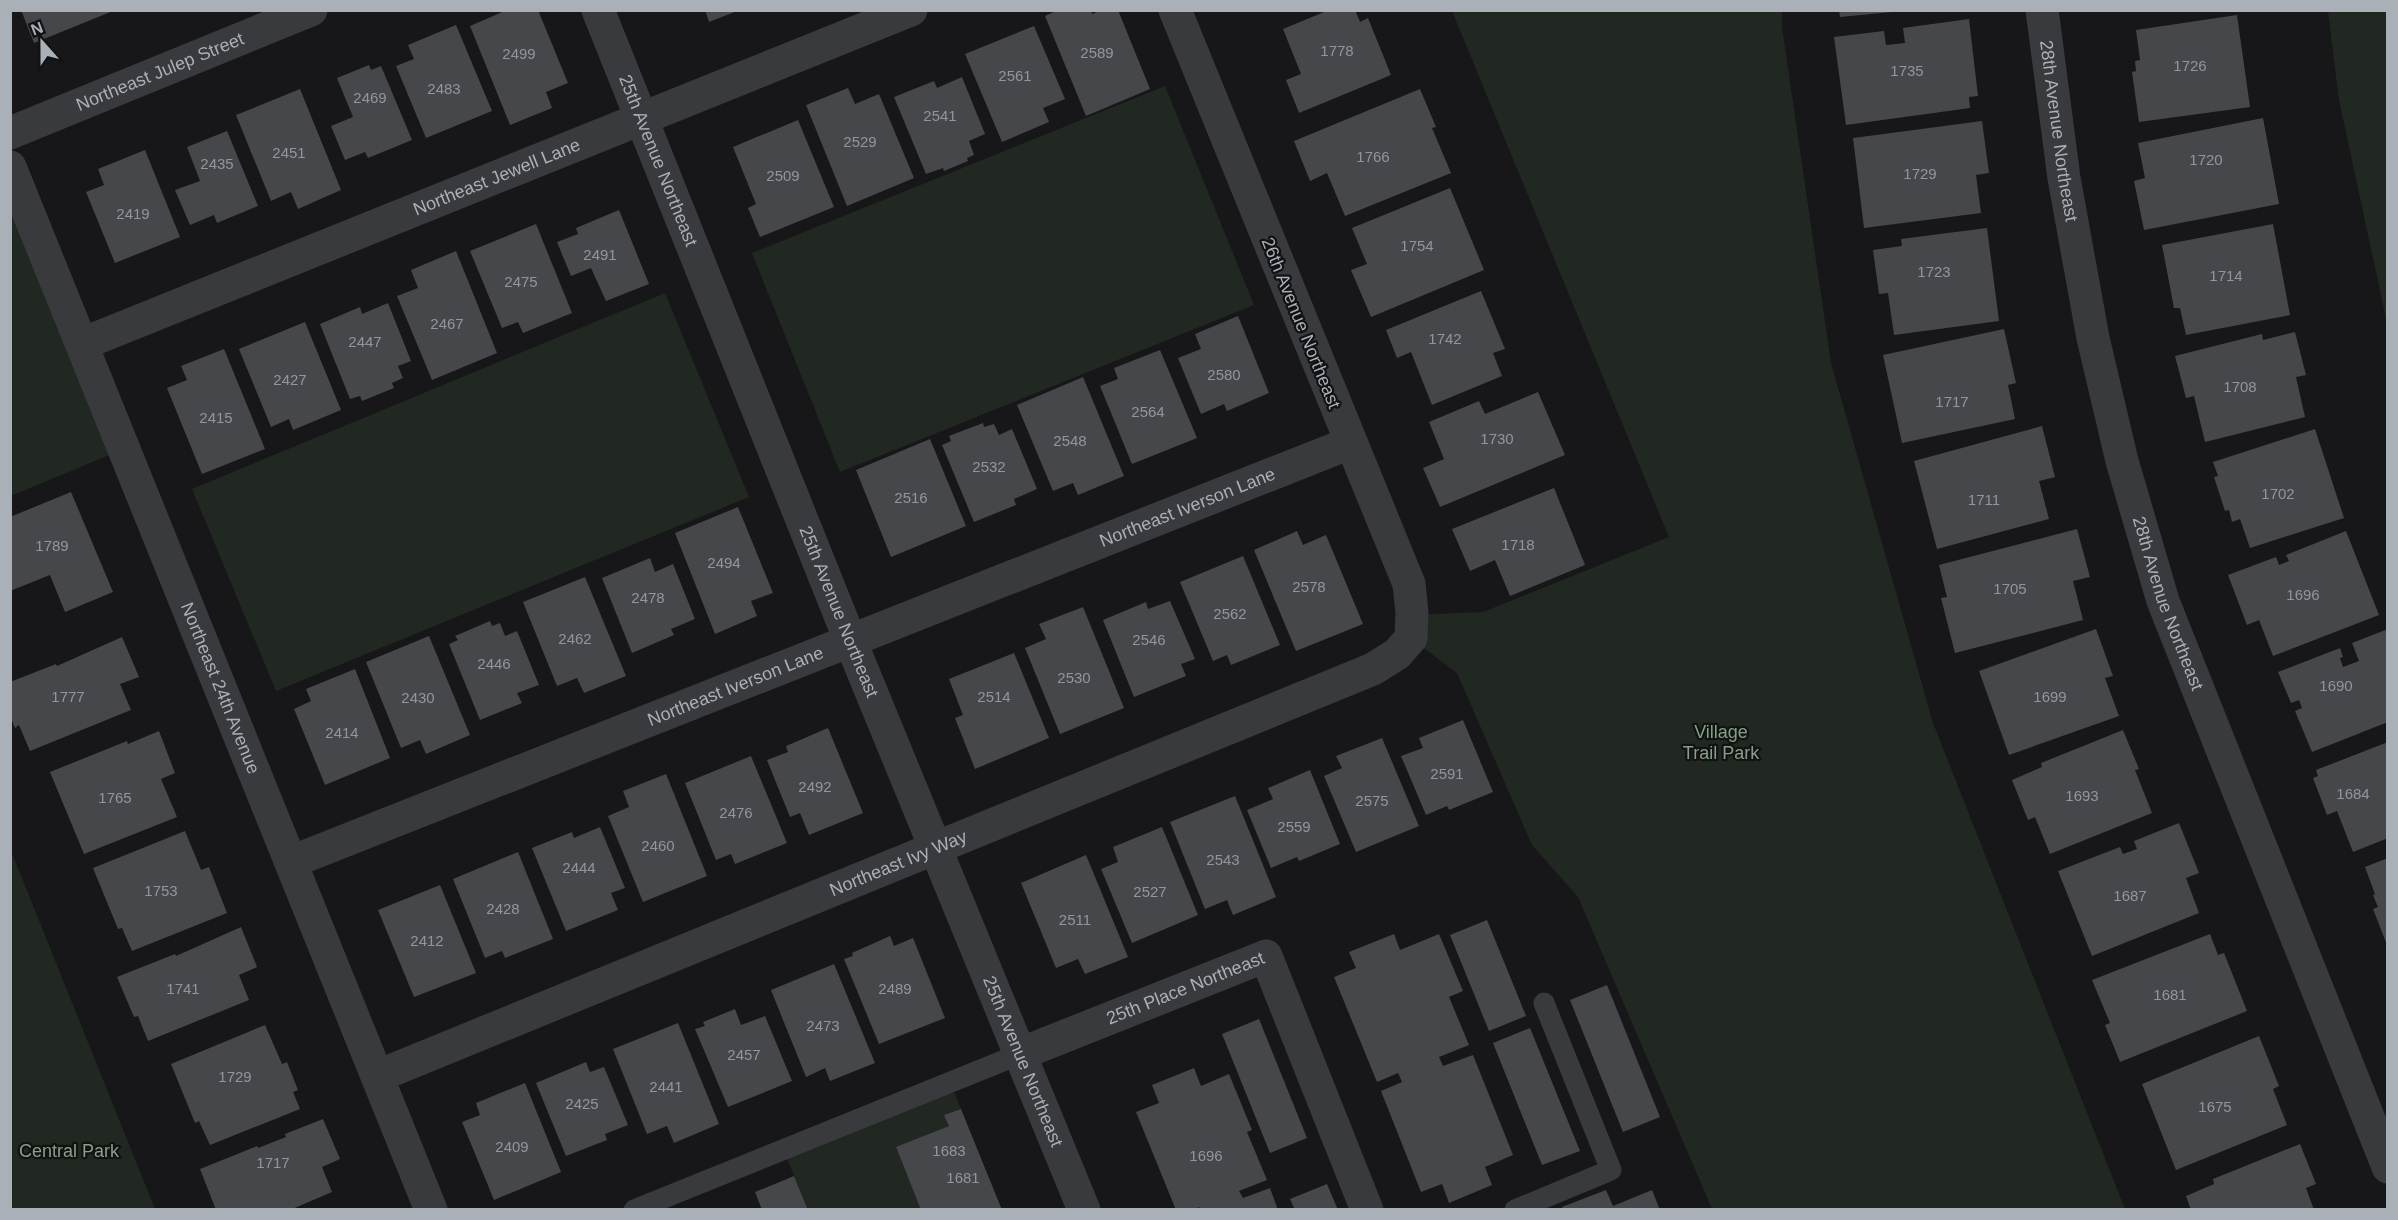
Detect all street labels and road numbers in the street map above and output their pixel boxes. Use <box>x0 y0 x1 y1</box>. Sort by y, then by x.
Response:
street label: Northeast Julep Street <box>73 29 247 115</box>
street label: 28th Avenue Northeast <box>2036 39 2082 223</box>
street label: 25th Avenue Northeast <box>615 72 701 249</box>
street label: Northeast Jewell Lane <box>410 134 583 220</box>
street label: 26th Avenue Northeast <box>1257 235 1345 411</box>
street label: Northeast Iverson Lane <box>1097 464 1278 551</box>
street label: 28th Avenue Northeast <box>2129 514 2207 693</box>
street label: 25th Avenue Northeast <box>795 523 882 700</box>
street label: Northeast 24th Avenue <box>177 600 264 777</box>
street label: Northeast Iverson Lane <box>645 642 826 730</box>
street label: Northeast Ivy Way <box>827 826 970 900</box>
street label: 25th Place Northeast <box>1104 948 1267 1029</box>
street label: 25th Avenue Northeast <box>979 973 1067 1150</box>

